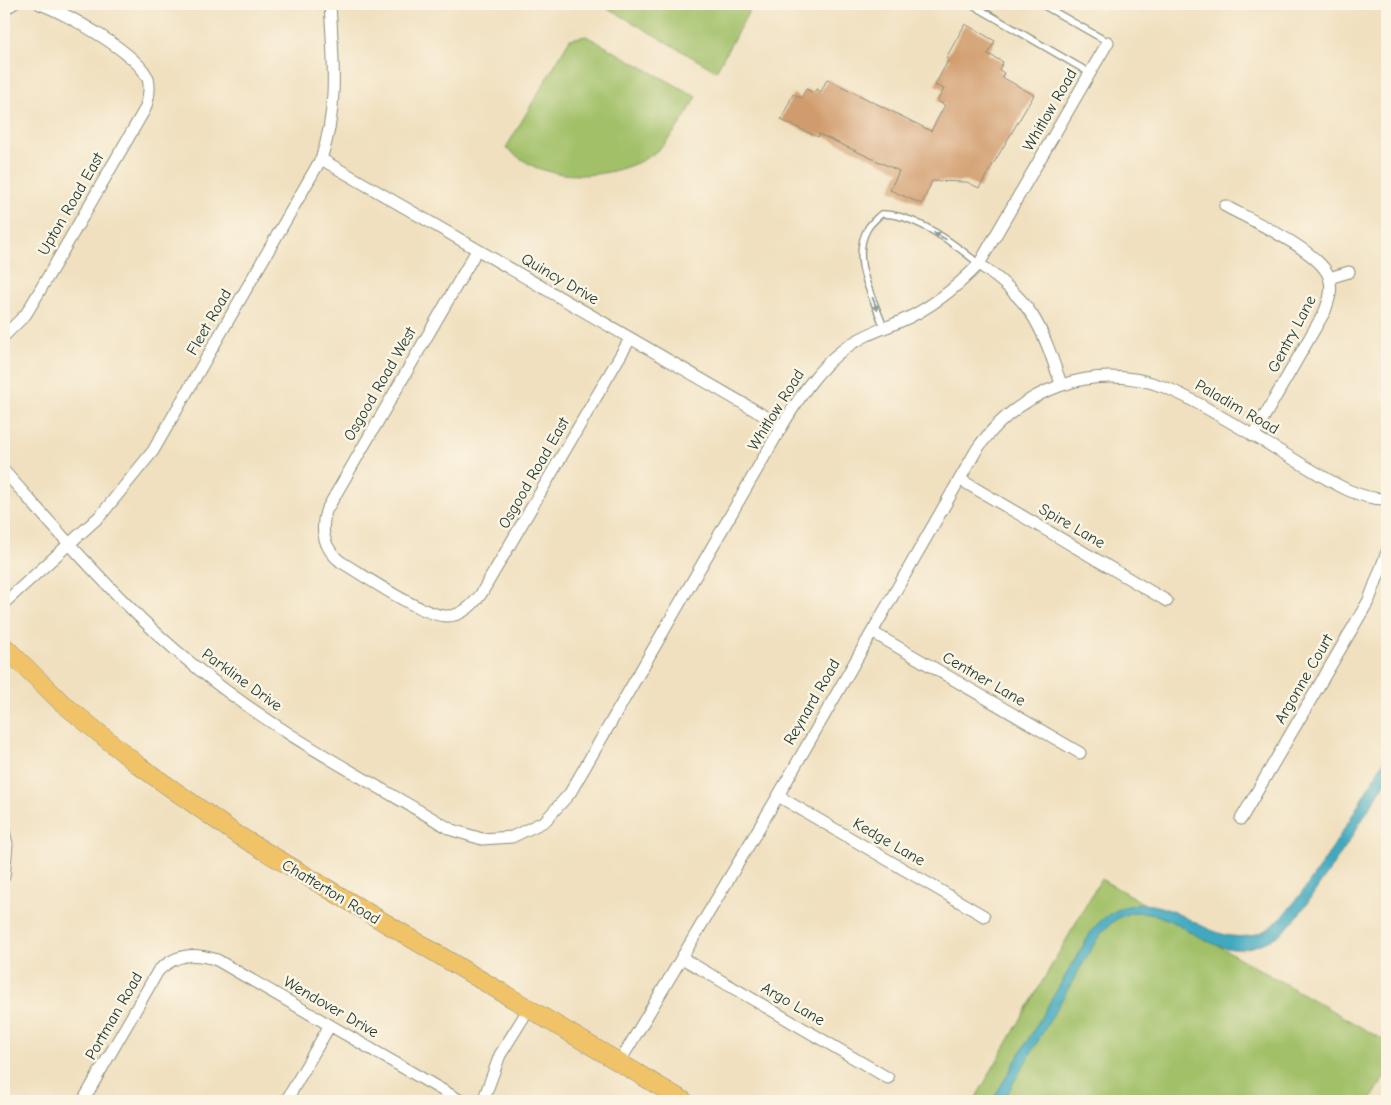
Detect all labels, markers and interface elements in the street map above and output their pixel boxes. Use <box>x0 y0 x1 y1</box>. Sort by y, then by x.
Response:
street label: Whitlow Road <box>1019 66 1081 154</box>
street label: Upton Road East <box>34 149 108 258</box>
one-way arrow <box>933 231 946 240</box>
street label: Quincy Drive <box>518 250 602 308</box>
street label: Fleet Road <box>183 286 235 358</box>
street label: Gentry Lane <box>1264 292 1320 376</box>
one-way arrow <box>871 297 879 312</box>
street label: Osgood Road West <box>340 324 420 444</box>
street label: Whitlow Road <box>744 366 808 454</box>
street label: Paladim Road <box>1192 376 1282 438</box>
street label: Osgood Road East <box>495 414 573 532</box>
street label: Spire Lane <box>1036 500 1108 552</box>
street label: Argonne Court <box>1271 631 1337 727</box>
street label: Parkline Drive <box>199 645 285 715</box>
street label: Centner Lane <box>939 648 1029 710</box>
street label: Reynard Road <box>780 656 844 748</box>
street label: Kedge Lane <box>850 814 928 870</box>
street label: Chatterton Road <box>279 856 383 928</box>
street label: Portman Road <box>82 969 146 1063</box>
street label: Wendover Drive <box>280 972 382 1042</box>
street label: Argo Lane <box>758 979 828 1029</box>

